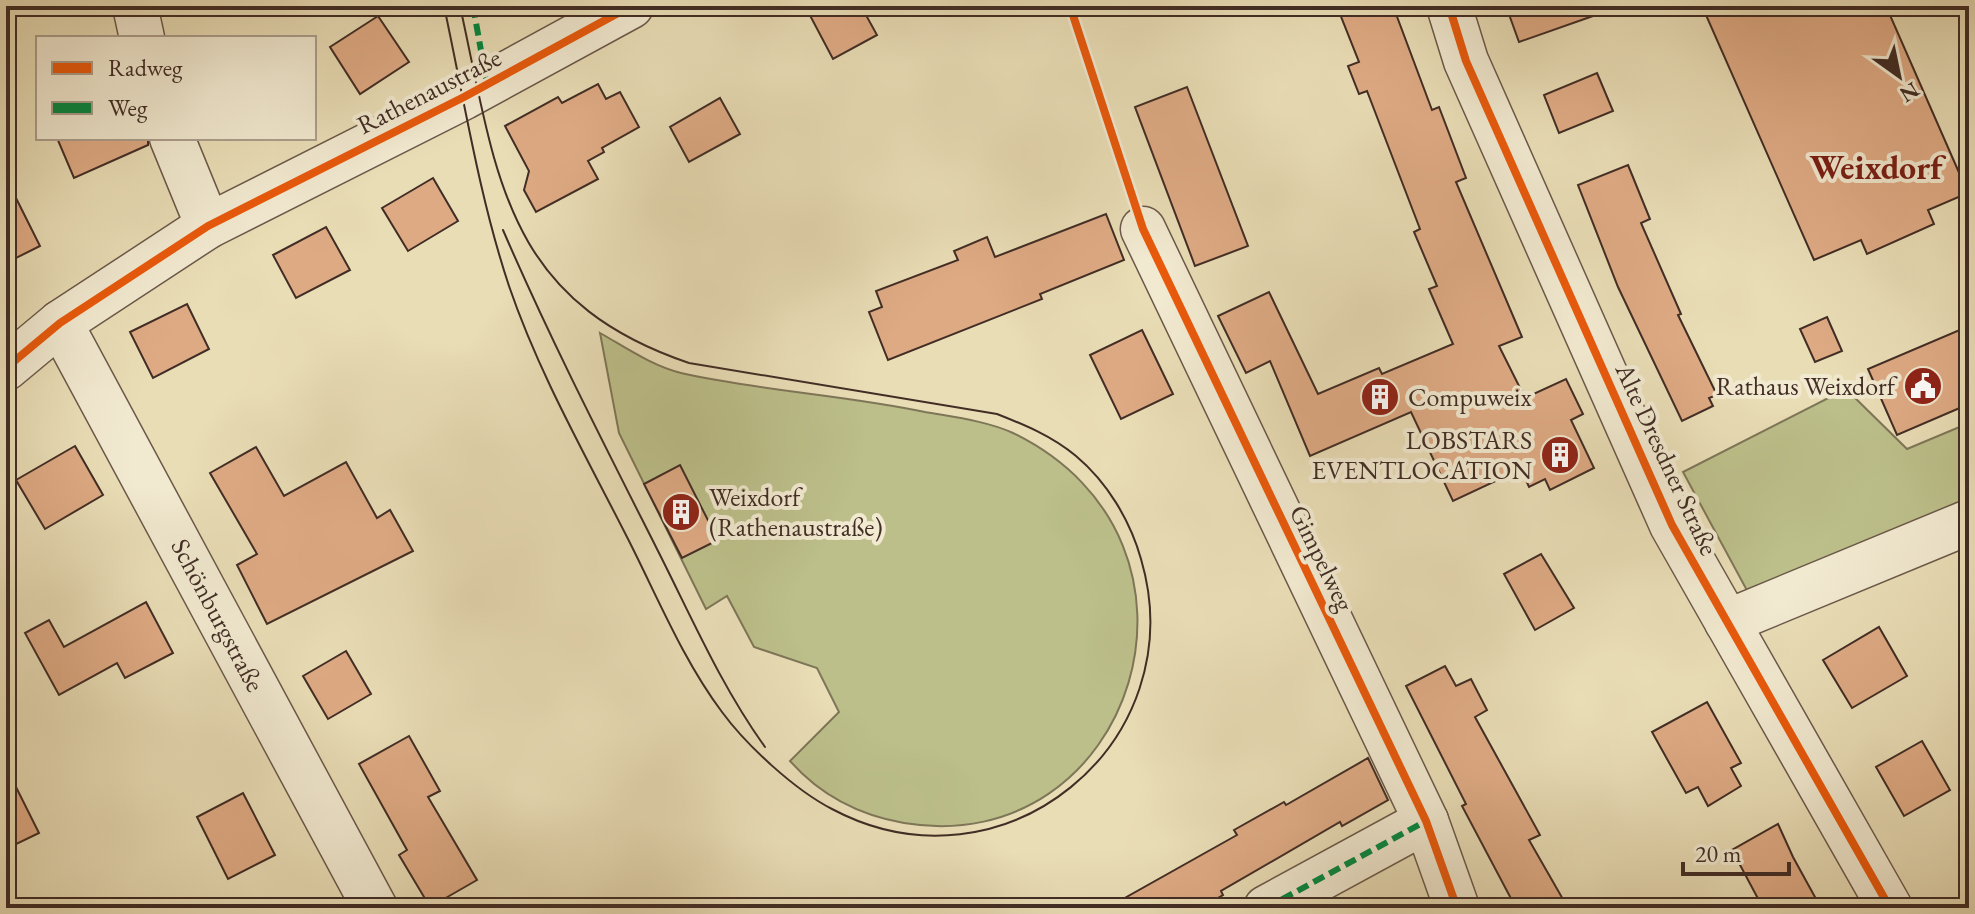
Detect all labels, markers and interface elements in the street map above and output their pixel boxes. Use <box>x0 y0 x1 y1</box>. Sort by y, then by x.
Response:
legend <box>36 36 316 140</box>
north arrow <box>1859 36 1939 116</box>
street label: Rathenaustraße <box>351 40 507 142</box>
text: Radweg <box>108 52 183 83</box>
text: N <box>1894 75 1925 109</box>
text: Weg <box>108 92 148 123</box>
district label: Weixdorf <box>1810 145 1946 189</box>
street label: Alte Dresdner Straße <box>1607 357 1726 560</box>
public building icon: Rathaus Weixdorf <box>1902 365 1944 407</box>
place label: Rathaus Weixdorf <box>1716 369 1898 403</box>
building icon: Compuweix <box>1359 376 1401 418</box>
place label: Compuweix <box>1408 380 1532 414</box>
place label: LOBSTARS EVENTLOCATION <box>1311 423 1532 487</box>
building icon: LOBSTARS EVENTLOCATION <box>1539 434 1581 476</box>
place label: Weixdorf (Rathenaustraße) <box>709 480 883 544</box>
building icon: Weixdorf (Rathenaustraße) <box>660 491 702 533</box>
street label: Gimpelweg <box>1282 499 1363 617</box>
street label: Schönburgstraße <box>163 533 273 697</box>
scale bar <box>1683 826 1789 876</box>
text: 20 m <box>1695 838 1742 869</box>

